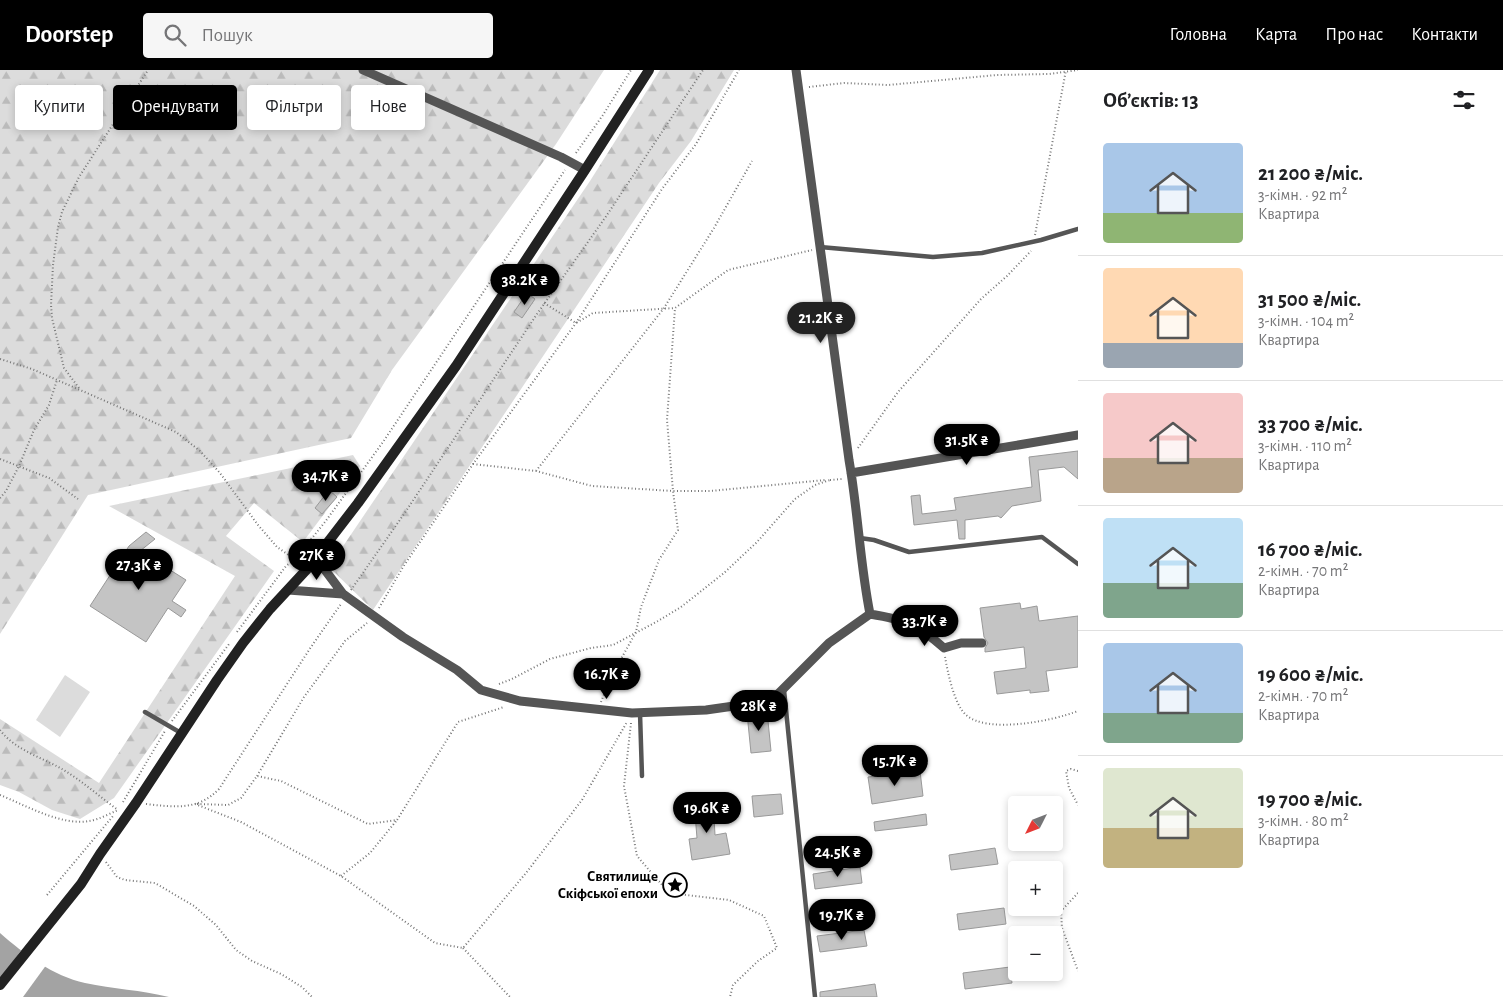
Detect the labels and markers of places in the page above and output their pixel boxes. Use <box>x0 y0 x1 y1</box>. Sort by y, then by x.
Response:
pin: 38.2K ₴ <box>479 264 571 306</box>
pin: 21.2K ₴ <box>775 302 867 344</box>
pin: 31.5K ₴ <box>921 424 1013 466</box>
pin: 34.7K ₴ <box>280 460 372 502</box>
pin: 27K ₴ <box>282 538 352 581</box>
pin: 27.3K ₴ <box>93 548 185 591</box>
pin: 33.7K ₴ <box>879 604 971 647</box>
pin: 16.7K ₴ <box>561 658 653 700</box>
pin: 28K ₴ <box>724 690 794 732</box>
pin: 15.7K ₴ <box>849 744 941 787</box>
pin: 19.6K ₴ <box>661 792 753 834</box>
pin: 24.5K ₴ <box>792 836 884 878</box>
place label: Святилище Скіфської епохи <box>558 869 658 901</box>
place icon: Святилище Скіфської епохи <box>662 872 688 898</box>
pin: 19.7K ₴ <box>796 898 888 941</box>

